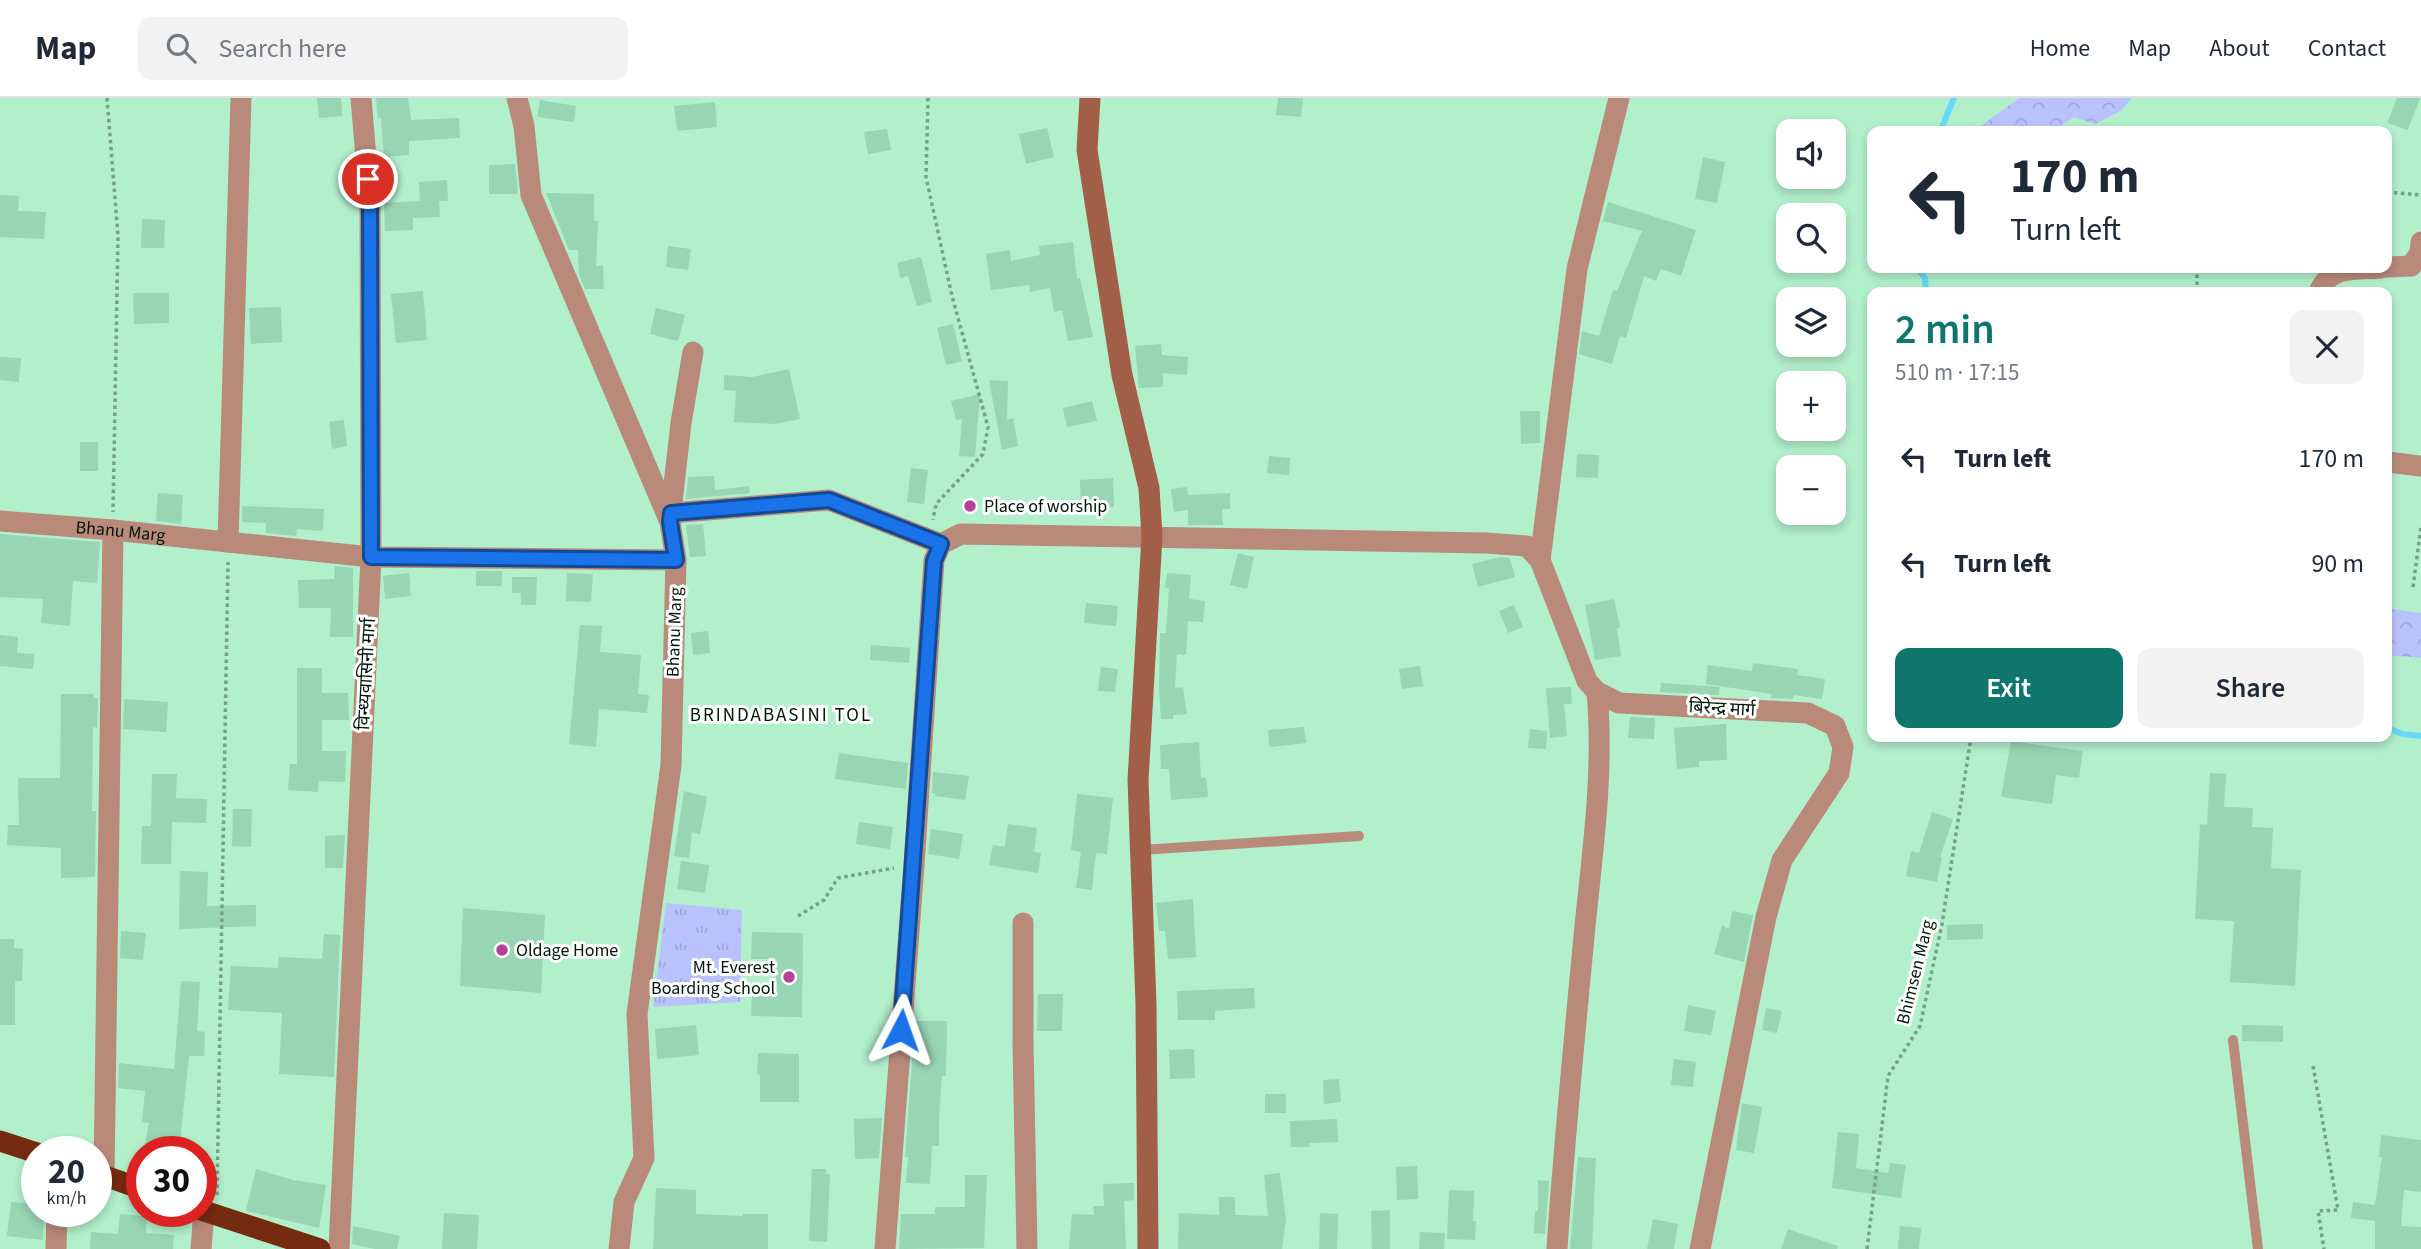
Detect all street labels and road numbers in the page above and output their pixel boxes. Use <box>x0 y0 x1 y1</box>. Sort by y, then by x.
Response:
street label: Bhanu Marg <box>75 515 167 548</box>
street label: Bhanu Marg <box>660 587 689 677</box>
street label: विन्ध्यवासिनी मार्ग <box>351 616 382 731</box>
street label: बिरेन्द्र मार्ग <box>1688 694 1757 723</box>
street label: Bhimsen Marg <box>1890 917 1941 1027</box>

